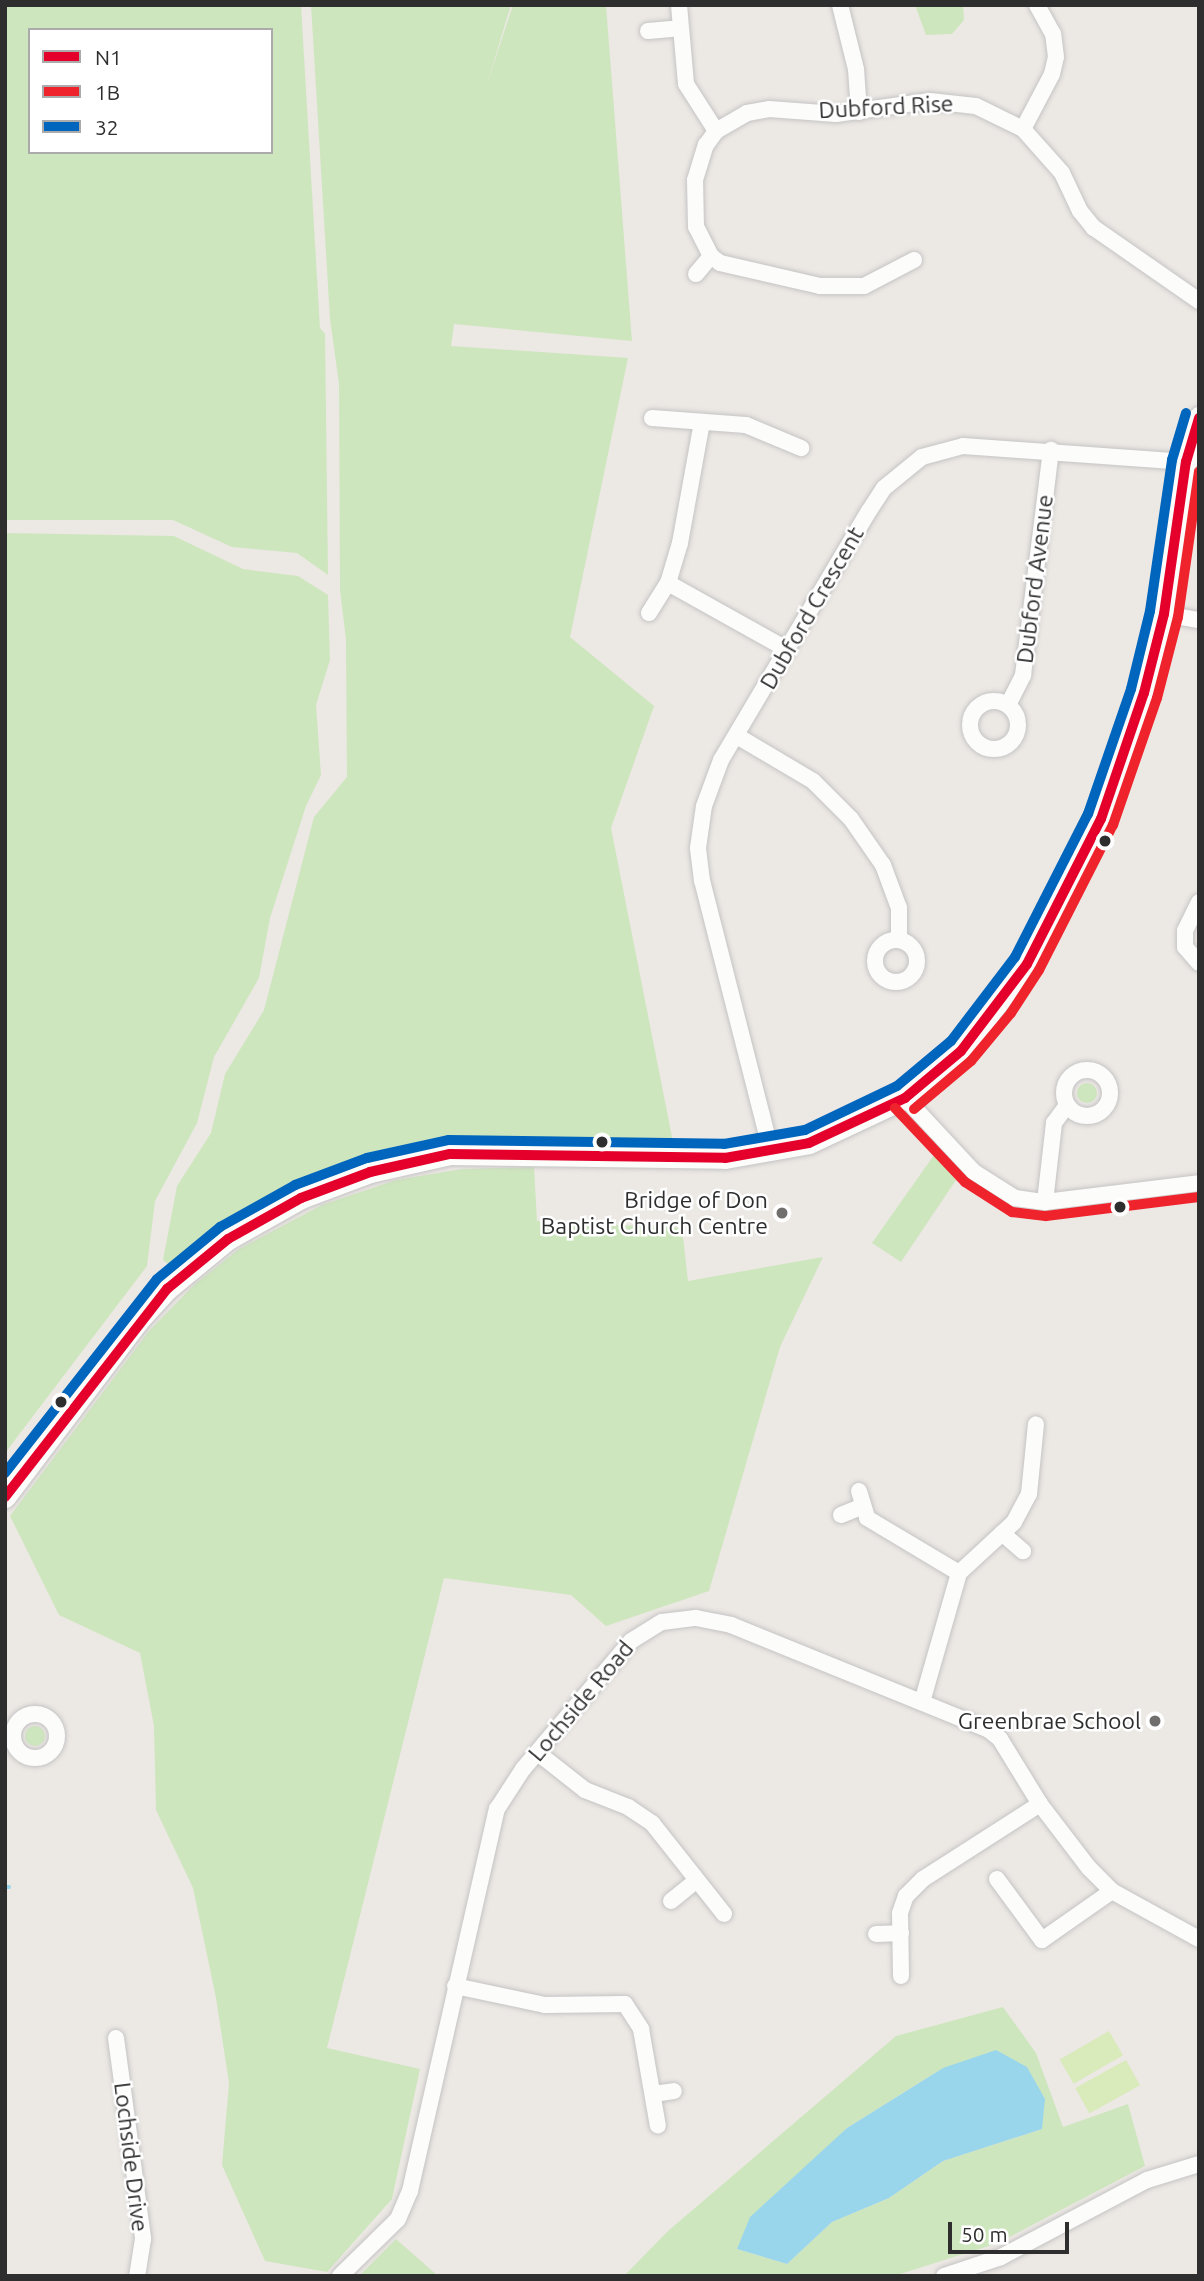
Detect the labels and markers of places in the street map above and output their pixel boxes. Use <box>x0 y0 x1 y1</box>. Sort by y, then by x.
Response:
unlabelled marker <box>1098 834 1112 848</box>
unlabelled marker <box>595 1135 609 1149</box>
place label: Bridge of Don Baptist Church Centre <box>541 1186 768 1240</box>
unlabelled marker <box>1113 1200 1127 1214</box>
marker: Bridge of Don Baptist Church Centre <box>774 1205 790 1221</box>
unlabelled marker <box>54 1395 68 1409</box>
place label: Greenbrae School <box>958 1707 1141 1735</box>
marker: Greenbrae School <box>1147 1713 1163 1729</box>

